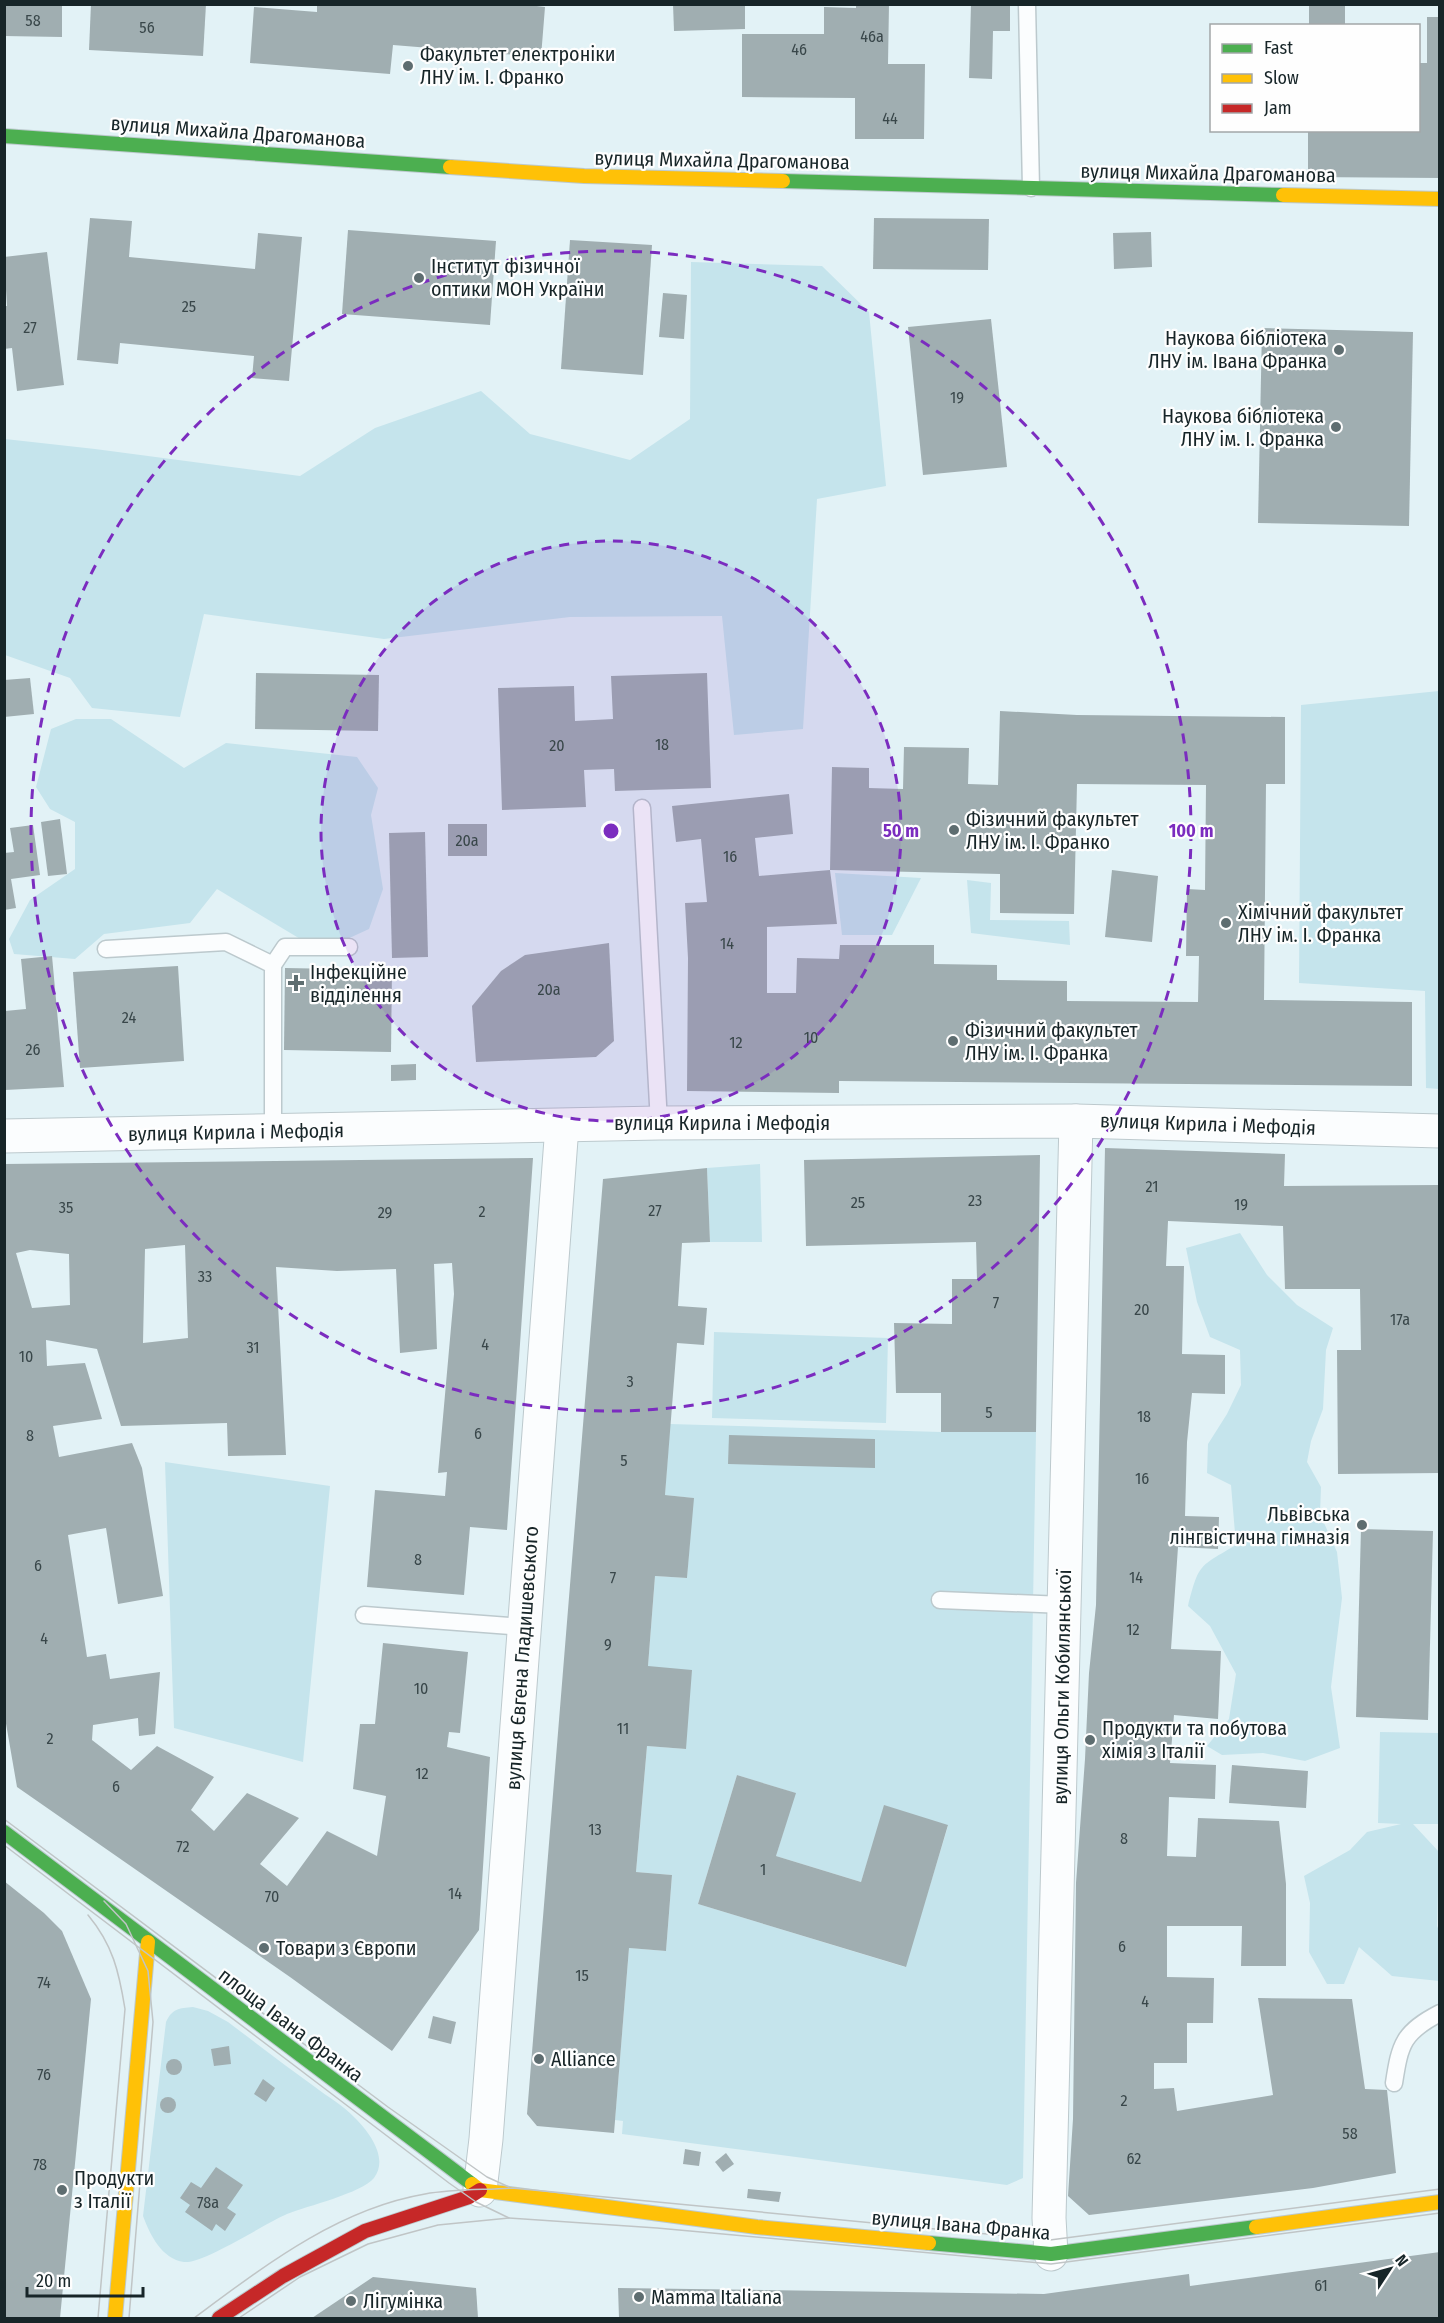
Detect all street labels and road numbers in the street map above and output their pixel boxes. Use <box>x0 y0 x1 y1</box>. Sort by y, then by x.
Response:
street label: вулиця Михайла Драгоманова <box>110 111 366 153</box>
street label: вулиця Михайла Драгоманова <box>594 146 850 174</box>
street label: вулиця Михайла Драгоманова <box>1080 159 1336 187</box>
street label: вулиця Кирила і Мефодія <box>1100 1108 1316 1140</box>
street label: вулиця Кирила і Мефодія <box>614 1111 830 1135</box>
street label: вулиця Кирила і Мефодія <box>128 1118 344 1146</box>
street label: вулиця Євгена Гладишевського <box>501 1525 543 1791</box>
street label: вулиця Ольги Кобилянської <box>1048 1568 1076 1805</box>
street label: площа Івана Франка <box>214 1963 368 2087</box>
street label: вулиця Івана Франка <box>871 2205 1051 2245</box>

